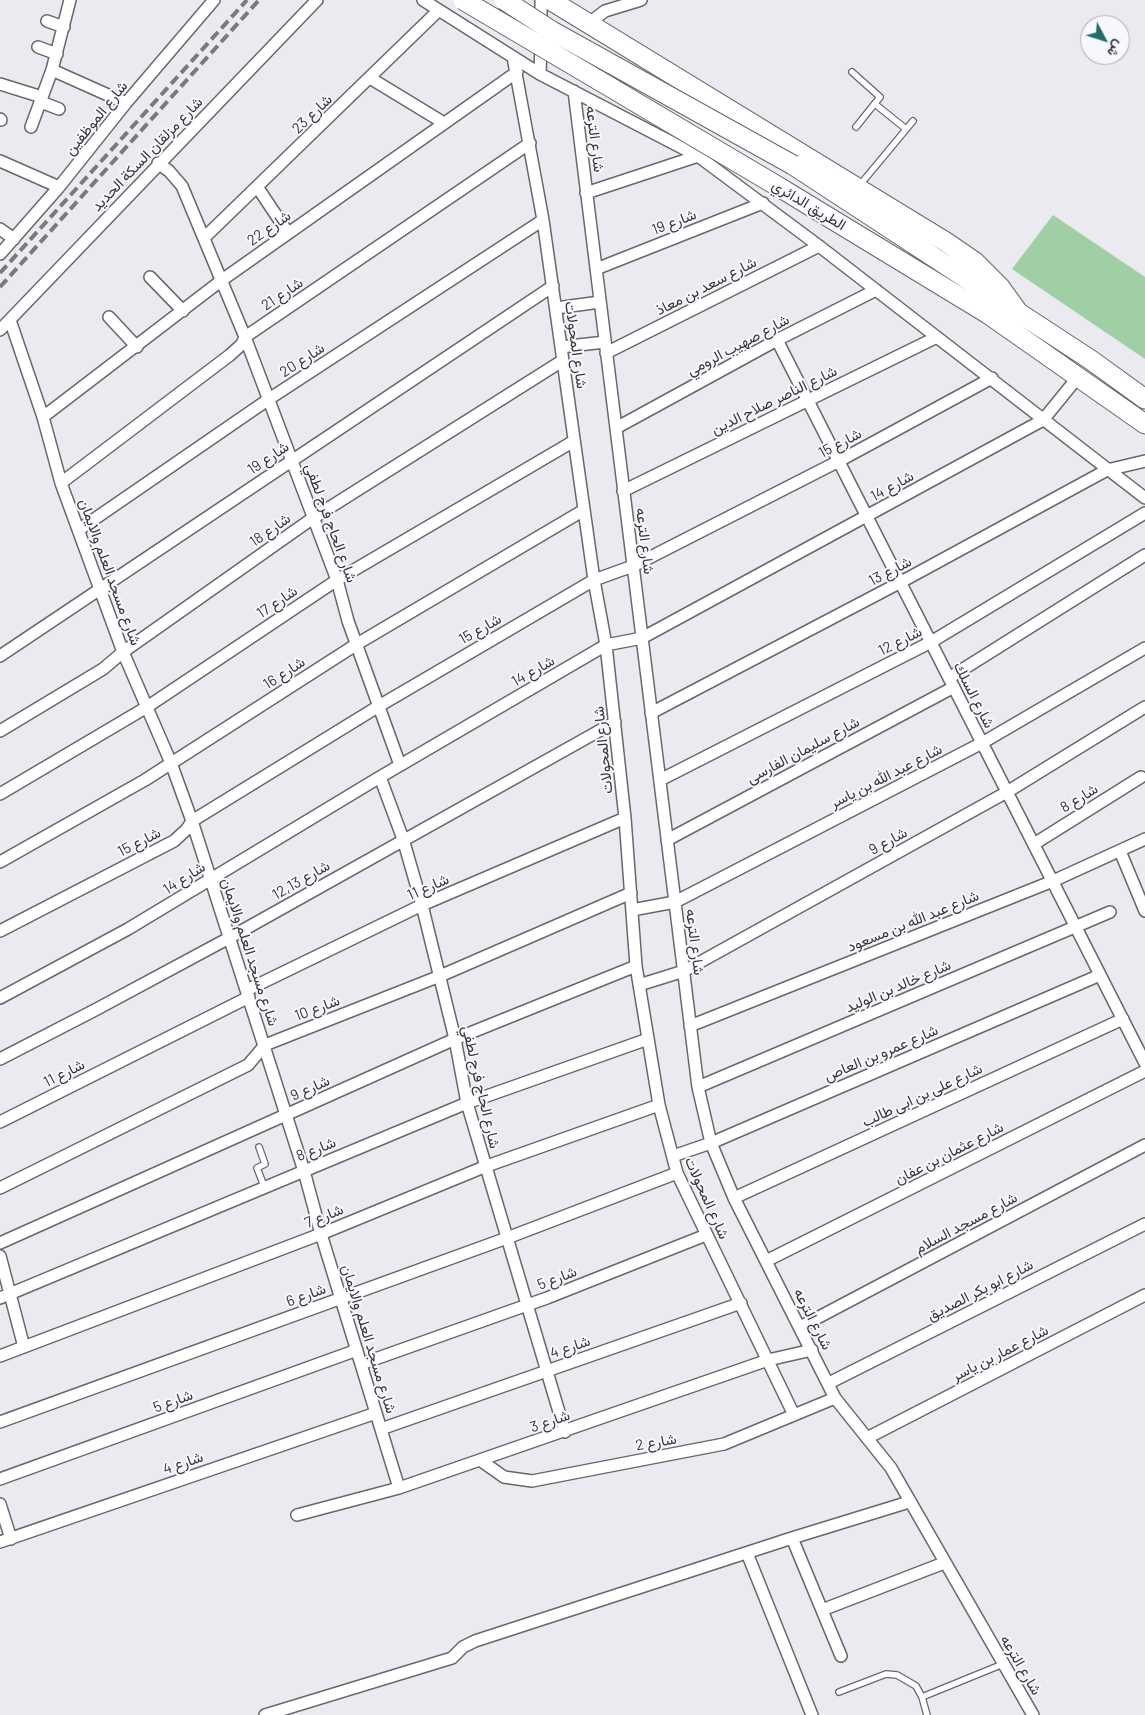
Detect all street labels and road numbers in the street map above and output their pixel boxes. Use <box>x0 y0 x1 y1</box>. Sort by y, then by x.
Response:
street label: شارع الموظفين <box>61 77 131 159</box>
street label: شارع 23 <box>288 91 336 137</box>
street label: شارع مزلقان السكة الحديد <box>88 93 206 215</box>
street label: شارع الترعه <box>582 105 608 173</box>
street label: الطريق الدائري <box>769 176 849 234</box>
street label: شارع 19 <box>649 205 699 239</box>
street label: شارع 22 <box>244 207 294 249</box>
street label: شارع سعد بن معاذ <box>653 253 759 319</box>
street label: شارع 21 <box>258 274 306 314</box>
street label: شارع المحولات <box>561 300 591 390</box>
street label: شارع صهيب الرومي <box>684 310 792 380</box>
street label: شارع 20 <box>276 339 328 381</box>
street label: شارع الناصر صلاح الدين <box>708 362 840 438</box>
street label: شارع 15 <box>815 424 865 462</box>
street label: شارع 19 <box>244 438 292 478</box>
street label: شارع الحاج فرج لطفي <box>301 461 361 585</box>
street label: شارع 14 <box>867 467 917 505</box>
street label: شارع مسجد العلم والايمان <box>75 496 145 648</box>
street label: شارع الترعه <box>632 507 658 575</box>
street label: شارع 18 <box>246 509 294 551</box>
street label: شارع 13 <box>865 552 915 590</box>
street label: شارع 17 <box>253 582 301 622</box>
street label: شارع 15 <box>456 610 504 648</box>
street label: شارع 12 <box>875 622 925 660</box>
street label: شارع 14 <box>508 652 558 690</box>
street label: شارع 16 <box>260 653 308 693</box>
street label: شارع السلك <box>950 659 998 731</box>
street label: شارع المحولات <box>589 705 617 795</box>
street label: شارع سليمان الفارسى <box>743 713 863 787</box>
street label: شارع عبد الله بن ياسر <box>827 740 945 812</box>
street label: شارع 8 <box>1057 780 1101 816</box>
street label: شارع 9 <box>866 823 910 859</box>
street label: شارع 15 <box>114 824 164 860</box>
street label: شارع 12,13 <box>269 856 333 904</box>
street label: شارع 14 <box>160 858 208 898</box>
street label: شارع 11 <box>404 870 452 904</box>
street label: شارع مسجد العلم والايمان <box>218 876 282 1028</box>
street label: شارع عبد الله بن مسعود <box>845 886 981 956</box>
street label: شارع الترعه <box>682 908 708 976</box>
street label: شارع خالد بن الوليد <box>843 956 953 1016</box>
street label: شارع 10 <box>292 991 342 1025</box>
street label: شارع عمرو بن العاص <box>821 1021 941 1085</box>
street label: شارع الحاج فرج لطفي <box>458 1024 504 1150</box>
street label: شارع 11 <box>40 1055 88 1091</box>
street label: شارع على بن ابى طالب <box>859 1059 985 1131</box>
street label: شارع 9 <box>288 1071 332 1105</box>
street label: شارع عثمان بن عفان <box>892 1118 1006 1188</box>
street label: شارع 8 <box>294 1133 338 1165</box>
street label: شارع المحولات <box>681 1154 733 1242</box>
street label: شارع مسجد السلام <box>912 1188 1020 1258</box>
street label: شارع 7 <box>302 1200 346 1232</box>
street label: شارع ابو بكر الصديق <box>924 1256 1036 1324</box>
street label: شارع مسجد العلم والايمان <box>338 1262 400 1416</box>
street label: شارع 5 <box>535 1262 579 1294</box>
street label: شارع 6 <box>284 1280 328 1310</box>
street label: شارع الترعه <box>790 1285 836 1353</box>
street label: شارع عمار بن ياسر <box>949 1321 1051 1385</box>
street label: شارع 4 <box>547 1332 593 1362</box>
street label: شارع 5 <box>151 1386 195 1416</box>
street label: شارع 3 <box>528 1406 572 1436</box>
street label: شارع 2 <box>634 1430 678 1454</box>
street label: شارع 4 <box>160 1448 206 1478</box>
street label: شارع الترعه <box>997 1632 1045 1698</box>

